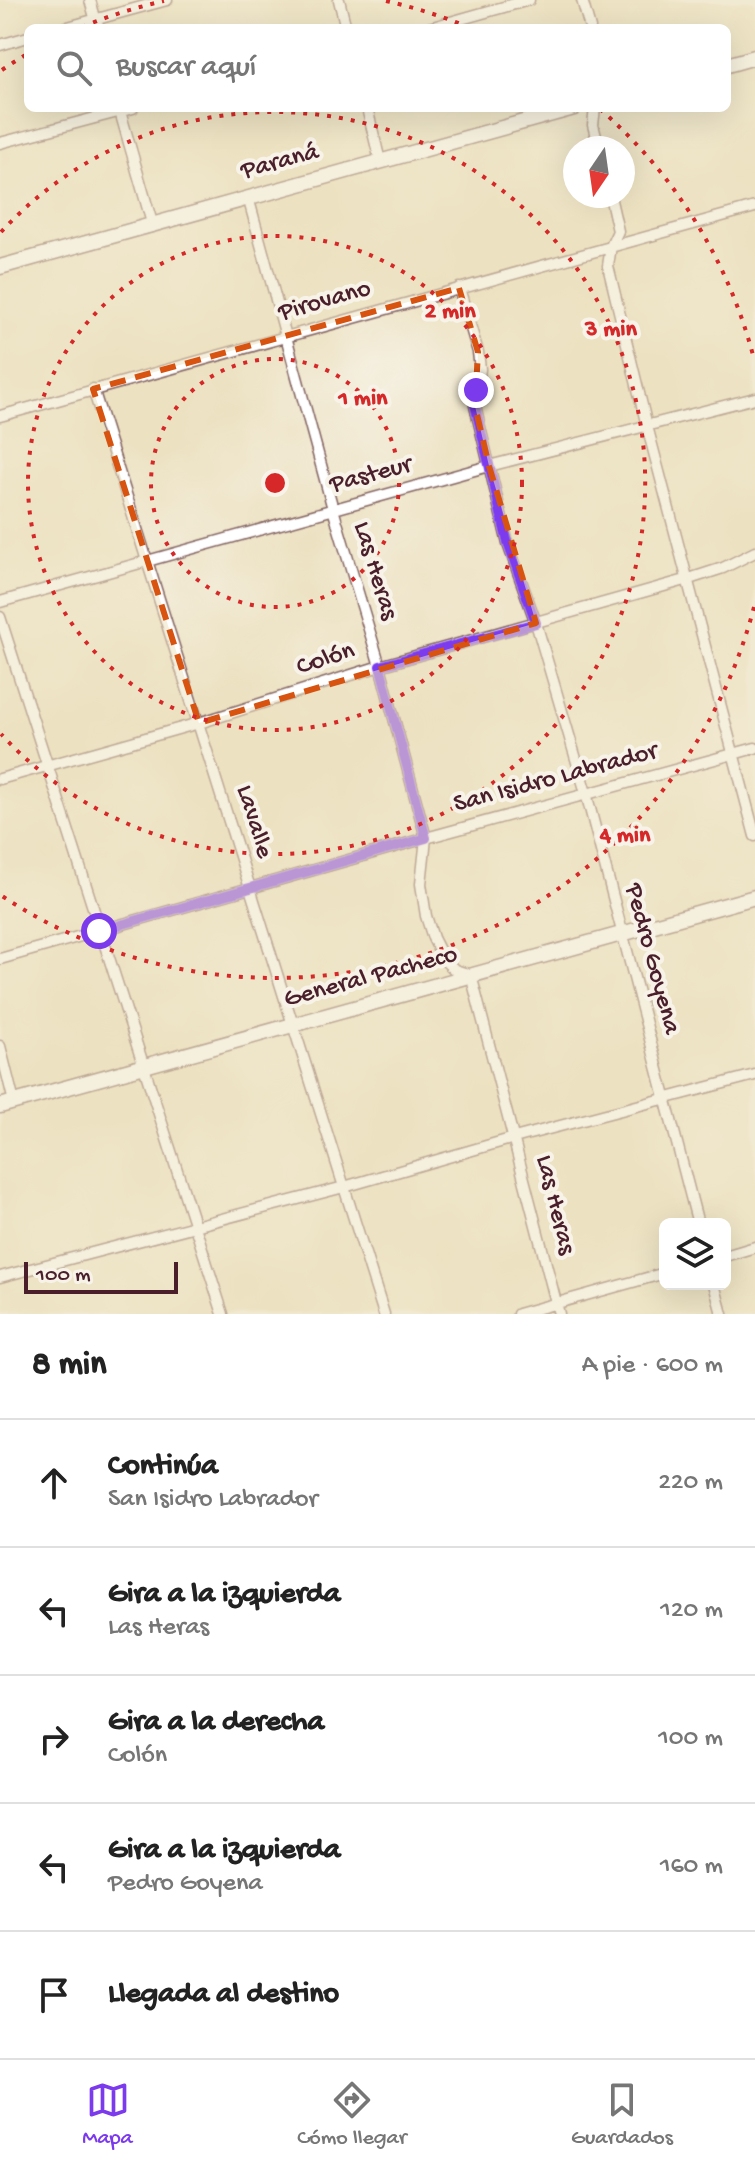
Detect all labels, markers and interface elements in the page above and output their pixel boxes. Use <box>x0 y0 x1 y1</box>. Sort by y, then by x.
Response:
search box <box>24 24 731 112</box>
icon: search <box>52 46 96 90</box>
text: Buscar aquí <box>116 51 256 86</box>
north arrow <box>563 136 635 208</box>
street label: Paraná <box>237 137 324 188</box>
street label: Pirovano <box>274 274 375 330</box>
text: 2 min <box>424 298 476 327</box>
text: 3 min <box>584 316 637 345</box>
route end <box>458 372 494 408</box>
text: 1 min <box>337 385 388 414</box>
street label: Pasteur <box>326 449 418 502</box>
centre of rings <box>261 469 289 497</box>
street label: Las Heras <box>344 518 404 625</box>
street label: Colón <box>293 636 360 684</box>
street label: San Isidro Labrador <box>451 736 664 821</box>
street label: Lavalle <box>227 782 279 863</box>
text: 4 min <box>599 822 651 851</box>
street label: Pedro Goyena <box>616 879 686 1039</box>
route start <box>81 913 117 949</box>
street label: General Pacheco <box>281 940 461 1016</box>
street label: Las Heras <box>527 1152 582 1259</box>
map controls <box>659 1218 731 1290</box>
button: layers <box>659 1218 731 1290</box>
scale bar <box>24 1258 178 1294</box>
text: 100 m <box>36 1263 91 1289</box>
text: 8 min <box>32 1346 106 1386</box>
text: A pie · 600 m <box>582 1351 723 1382</box>
text: Continúa <box>108 1450 218 1485</box>
icon: ahead <box>32 1461 76 1505</box>
text: 220 m <box>658 1468 723 1499</box>
text: San Isidro Labrador <box>108 1485 318 1516</box>
text: Gira a la izquierda <box>108 1578 341 1613</box>
icon: left <box>32 1589 76 1633</box>
text: 120 m <box>660 1596 723 1627</box>
text: Las Heras <box>108 1613 209 1644</box>
text: Gira a la derecha <box>108 1706 324 1741</box>
icon: right <box>32 1717 76 1761</box>
text: 100 m <box>658 1724 723 1755</box>
text: Colón <box>108 1741 167 1772</box>
text: Gira a la izquierda <box>108 1834 341 1869</box>
icon: left <box>32 1845 76 1889</box>
text: 160 m <box>660 1852 723 1883</box>
text: Pedro Goyena <box>108 1869 263 1900</box>
icon: arrive <box>32 1973 76 2017</box>
text: Llegada al destino <box>108 1978 339 2013</box>
tab: Mapa <box>82 2078 133 2152</box>
tab: Cómo llegar <box>297 2078 406 2152</box>
tab: Guardados <box>571 2078 673 2152</box>

